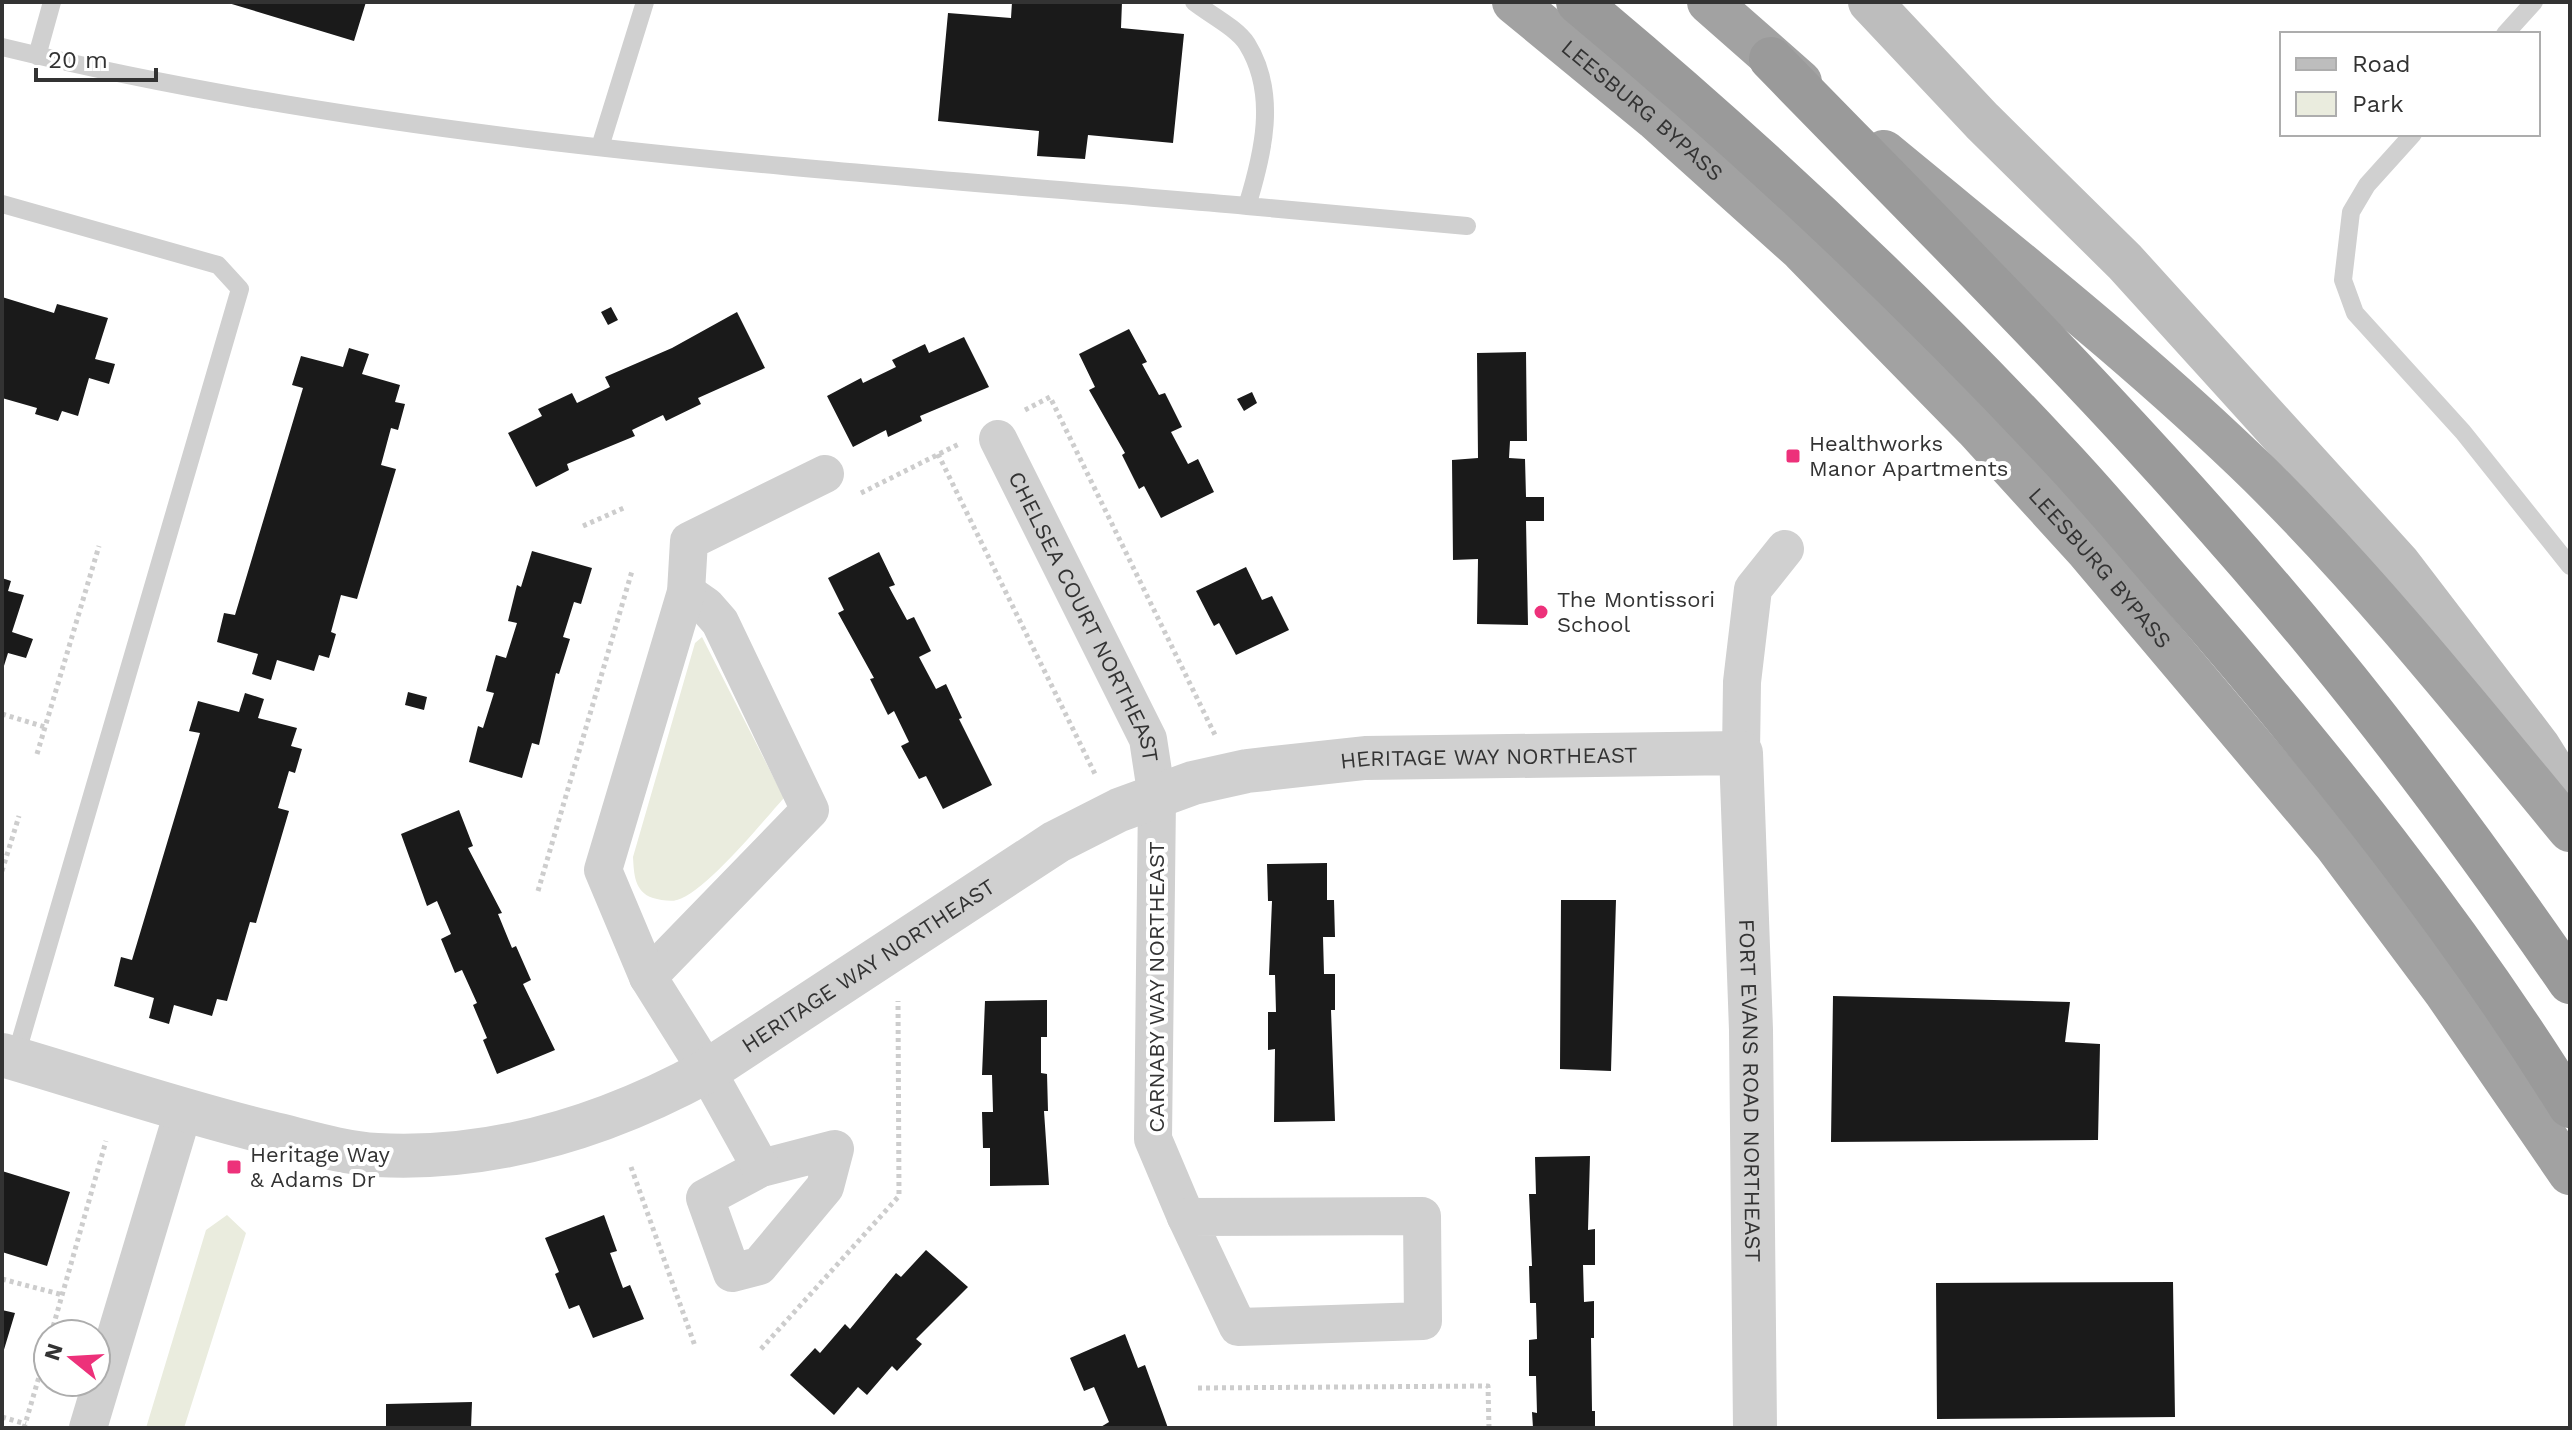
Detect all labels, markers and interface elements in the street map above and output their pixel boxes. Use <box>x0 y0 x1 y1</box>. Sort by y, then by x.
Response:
scale bar <box>36 32 156 82</box>
legend <box>2280 32 2540 136</box>
street label: LEESBURG BYPASS <box>1557 35 1728 186</box>
text: 20 m <box>48 46 108 74</box>
text: Road <box>2352 50 2411 78</box>
text: Park <box>2352 90 2404 118</box>
place label: Healthworks Manor Apartments <box>1809 431 2008 481</box>
marker: Healthworks Manor Apartments <box>1784 447 1802 465</box>
street label: CHELSEA COURT NORTHEAST <box>1003 467 1163 764</box>
street label: LEESBURG BYPASS <box>2023 483 2176 653</box>
place label: The Montissori School <box>1557 587 1715 637</box>
marker: The Montissori School <box>1532 603 1550 621</box>
street label: HERITAGE WAY NORTHEAST <box>1339 742 1638 774</box>
street label: CARNABY WAY NORTHEAST <box>1144 841 1169 1133</box>
street label: HERITAGE WAY NORTHEAST <box>737 874 1000 1058</box>
street label: FORT EVANS ROAD NORTHEAST <box>1734 919 1765 1262</box>
place label: Heritage Way & Adams Dr <box>250 1142 391 1192</box>
marker: Heritage Way & Adams Dr <box>225 1158 243 1176</box>
north arrow <box>32 1318 112 1398</box>
text: N <box>39 1340 68 1364</box>

